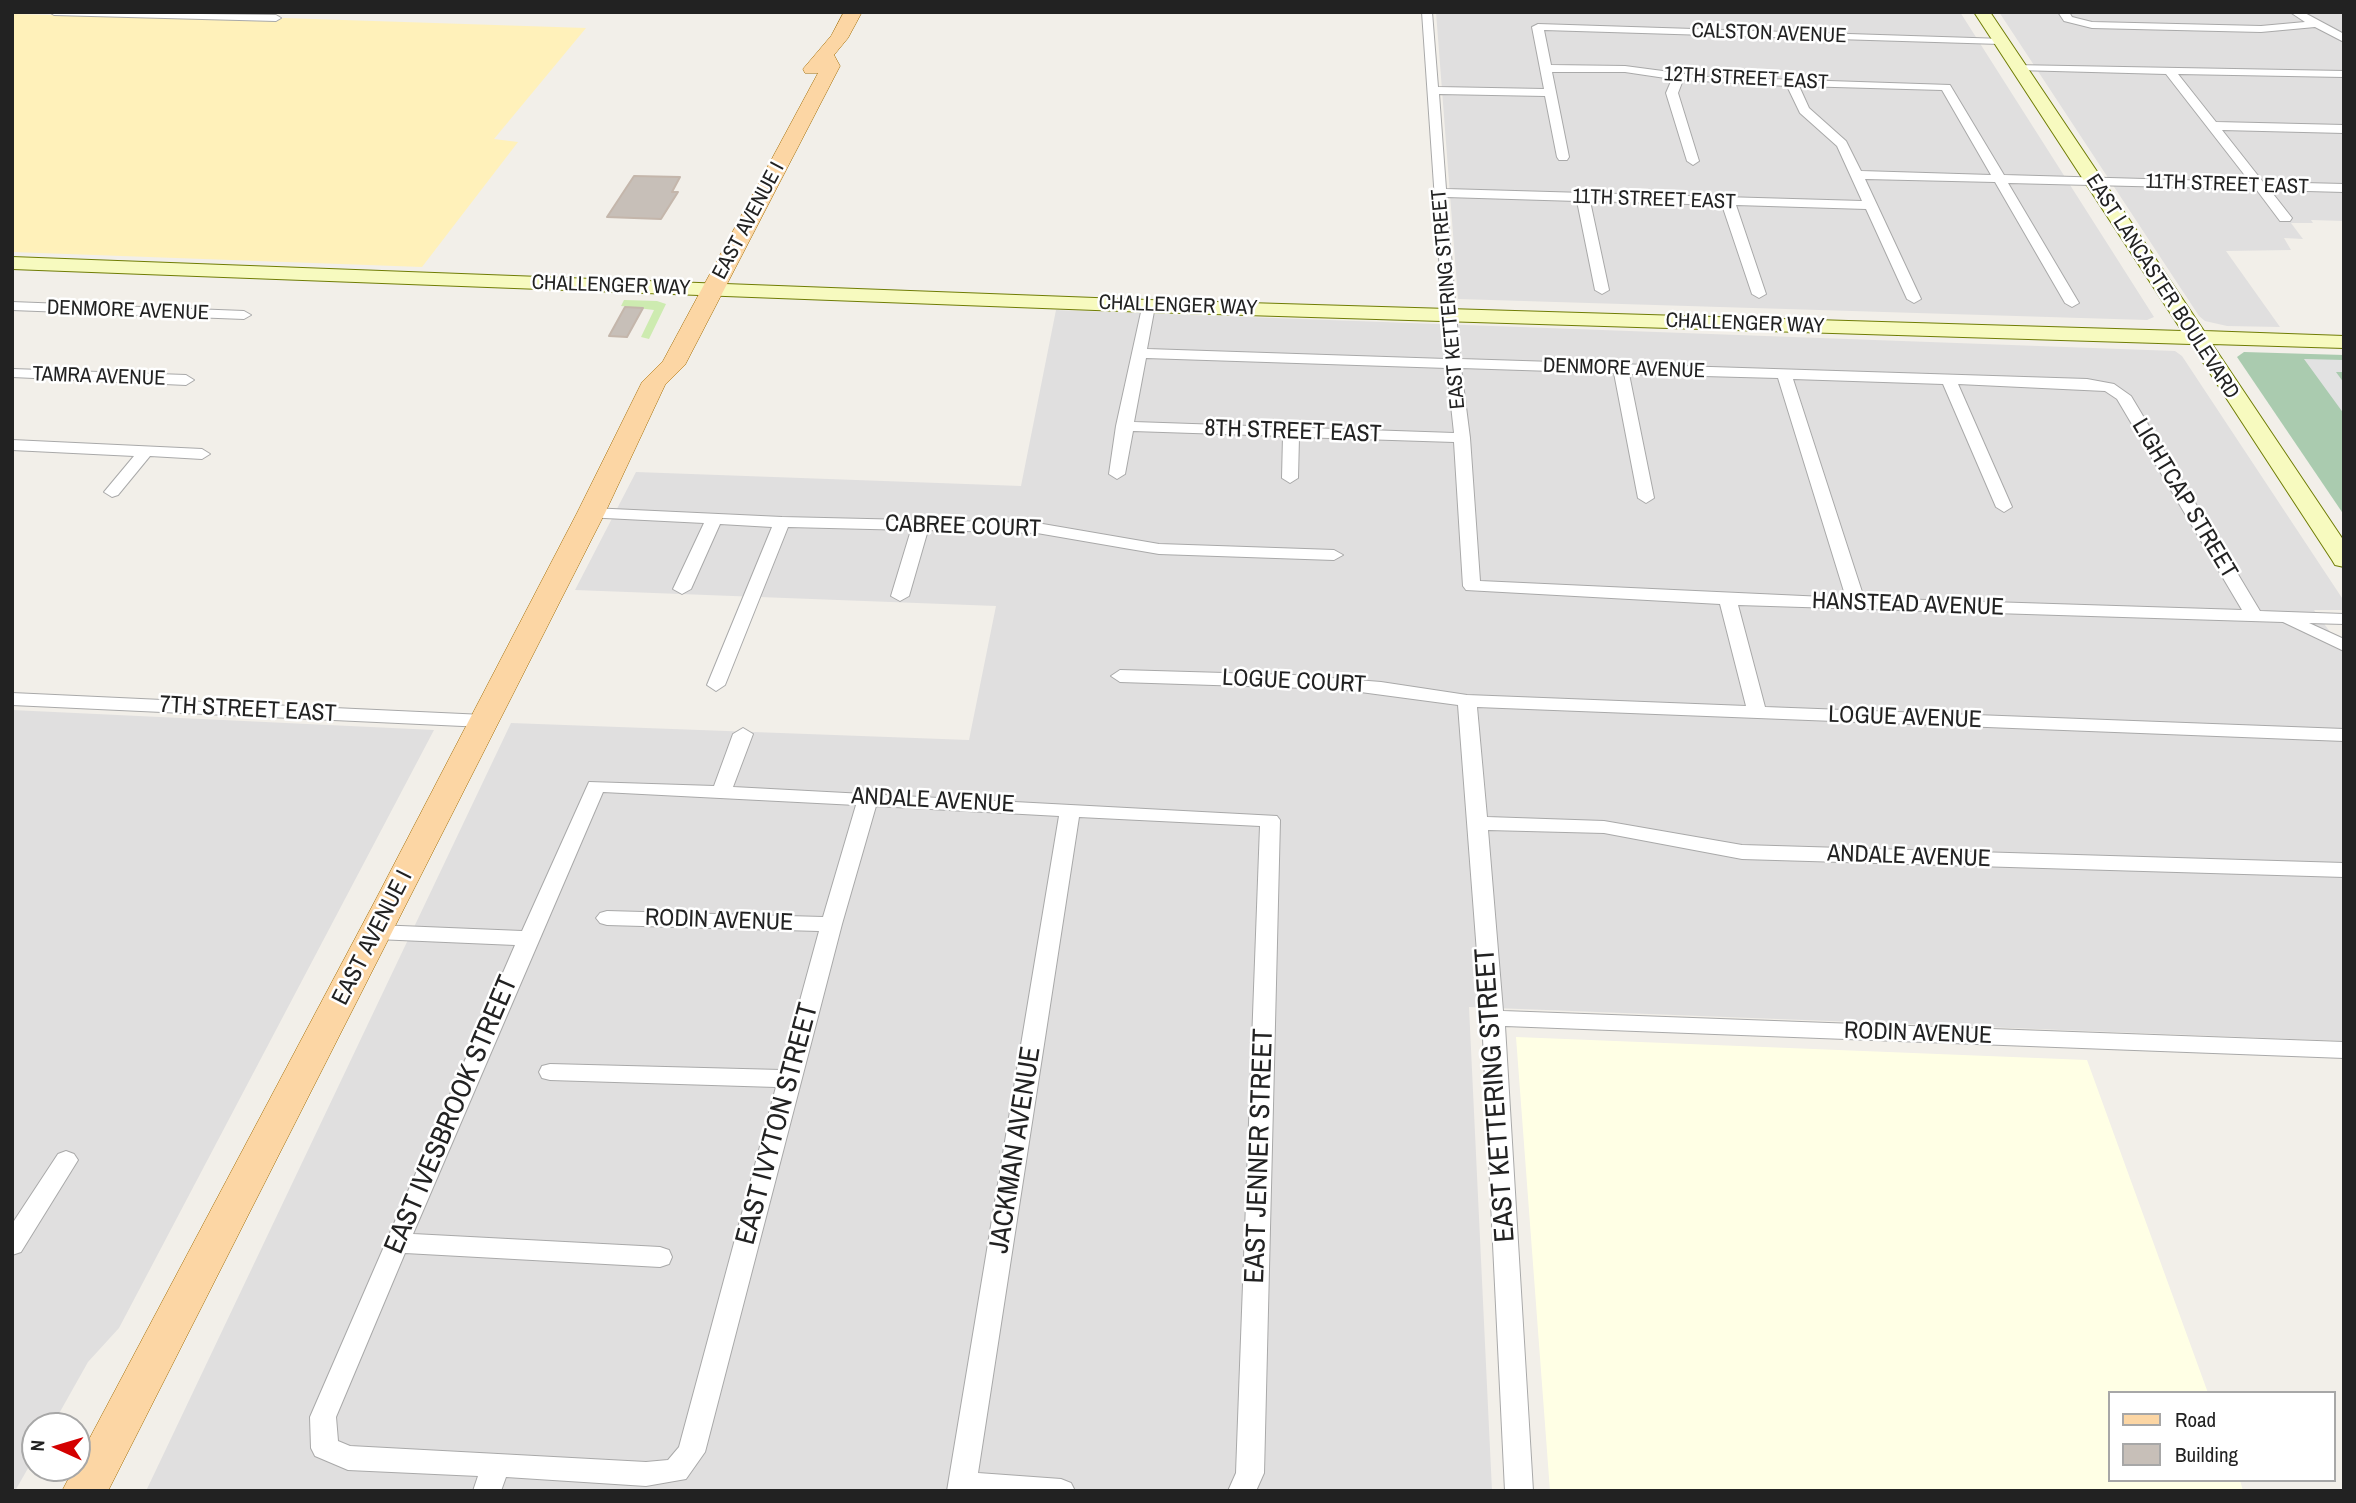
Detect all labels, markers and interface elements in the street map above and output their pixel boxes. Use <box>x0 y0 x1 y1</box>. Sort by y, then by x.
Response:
street label: CALSTON AVENUE <box>1691 19 1847 49</box>
street label: 12TH STREET EAST <box>1663 62 1829 96</box>
street label: EAST AVENUE I <box>708 158 790 284</box>
street label: EAST LANCASTER BOULEVARD <box>2080 170 2244 404</box>
street label: 11TH STREET EAST <box>2145 170 2309 200</box>
street label: 11TH STREET EAST <box>1572 185 1736 215</box>
street label: EAST KETTERING STREET <box>1427 188 1471 410</box>
street label: CHALLENGER WAY <box>531 271 691 301</box>
street label: CHALLENGER WAY <box>1098 291 1258 321</box>
street label: DENMORE AVENUE <box>46 296 210 326</box>
street label: CHALLENGER WAY <box>1665 309 1825 339</box>
street label: DENMORE AVENUE <box>1542 354 1706 384</box>
street label: TAMRA AVENUE <box>32 362 166 392</box>
street label: LIGHTCAP STREET <box>2125 414 2243 584</box>
street label: 8TH STREET EAST <box>1204 415 1382 449</box>
street label: CABREE COURT <box>885 510 1041 544</box>
street label: HANSTEAD AVENUE <box>1811 587 2005 623</box>
street label: LOGUE COURT <box>1221 664 1367 700</box>
street label: 7TH STREET EAST <box>159 691 337 729</box>
street label: LOGUE AVENUE <box>1828 701 1982 735</box>
street label: ANDALE AVENUE <box>851 782 1015 820</box>
street label: ANDALE AVENUE <box>1827 840 1991 874</box>
street label: EAST AVENUE I <box>327 866 419 1010</box>
street label: RODIN AVENUE <box>644 904 794 938</box>
street label: EAST KETTERING STREET <box>1469 947 1523 1243</box>
street label: EAST IVESBROOK STREET <box>378 971 526 1259</box>
street label: EAST IVYTON STREET <box>730 1000 826 1248</box>
street label: RODIN AVENUE <box>1843 1017 1993 1051</box>
street label: EAST JENNER STREET <box>1239 1028 1281 1284</box>
street label: JACKMAN AVENUE <box>983 1044 1049 1256</box>
legend <box>2108 1391 2335 1482</box>
text: Road <box>2175 1405 2216 1434</box>
north arrow <box>21 1412 91 1482</box>
text: N <box>24 1439 50 1452</box>
text: Building <box>2175 1440 2238 1469</box>

